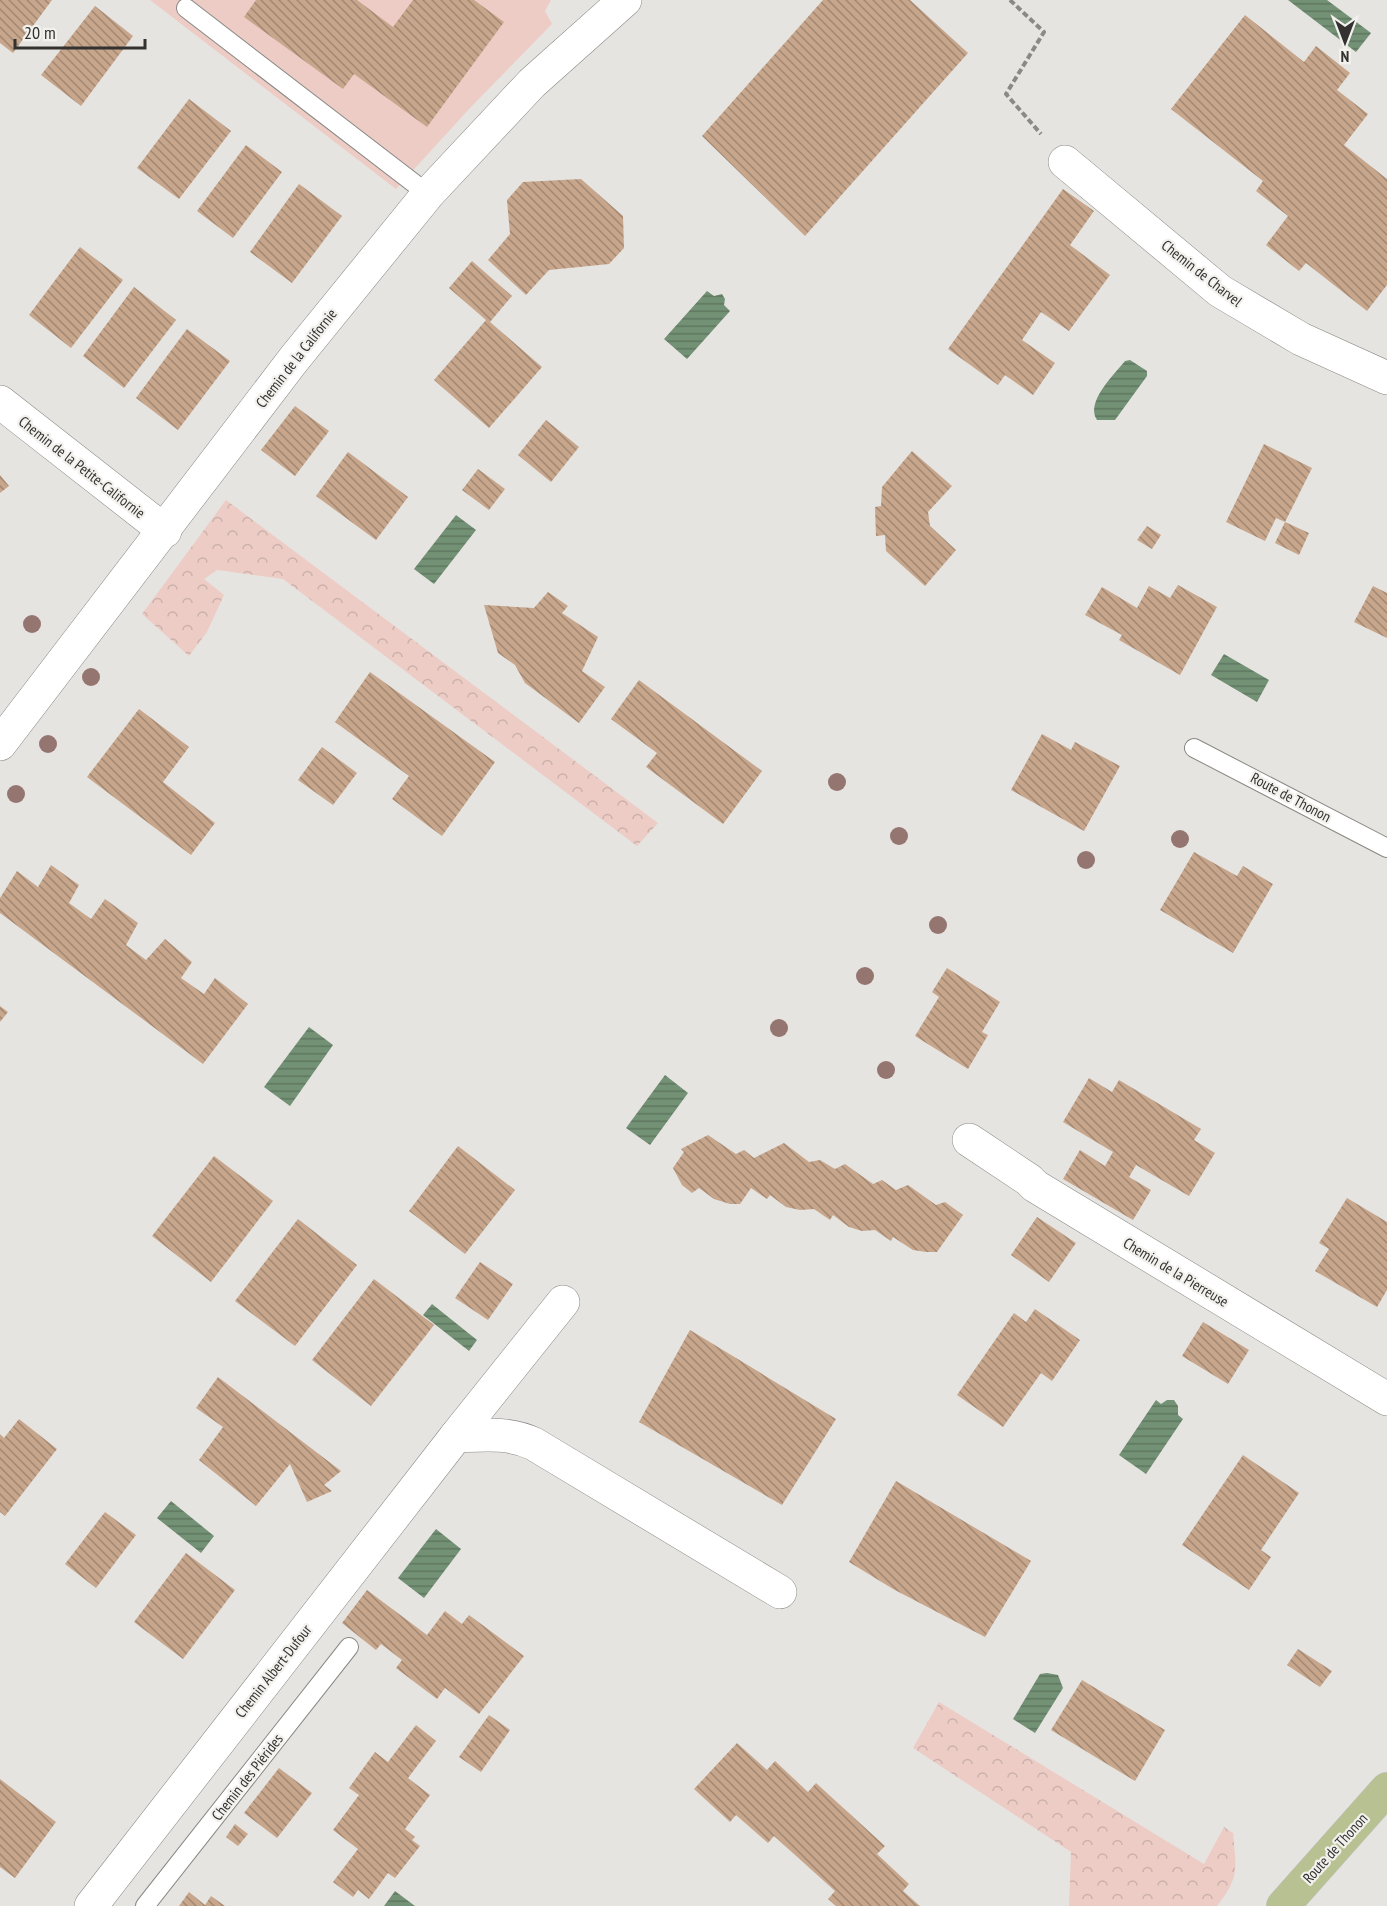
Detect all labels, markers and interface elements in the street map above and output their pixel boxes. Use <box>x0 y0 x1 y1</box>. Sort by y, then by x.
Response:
scale bar <box>15 12 146 50</box>
north arrow <box>1315 12 1375 72</box>
text: 20 m <box>24 21 56 44</box>
text: N <box>1341 47 1349 67</box>
street label: Chemin de Charvel <box>1158 236 1247 311</box>
street label: Chemin de la Californie <box>251 305 341 411</box>
street label: Chemin de la Petite-Californie <box>15 412 149 522</box>
street label: Route de Thonon <box>1248 768 1334 826</box>
street label: Chemin de la Pierreuse <box>1120 1233 1232 1311</box>
street label: Chemin Albert-Dufour <box>231 1620 316 1721</box>
street label: Chemin des Piérides <box>207 1730 287 1824</box>
street label: Route de Thonon <box>1299 1809 1371 1887</box>

